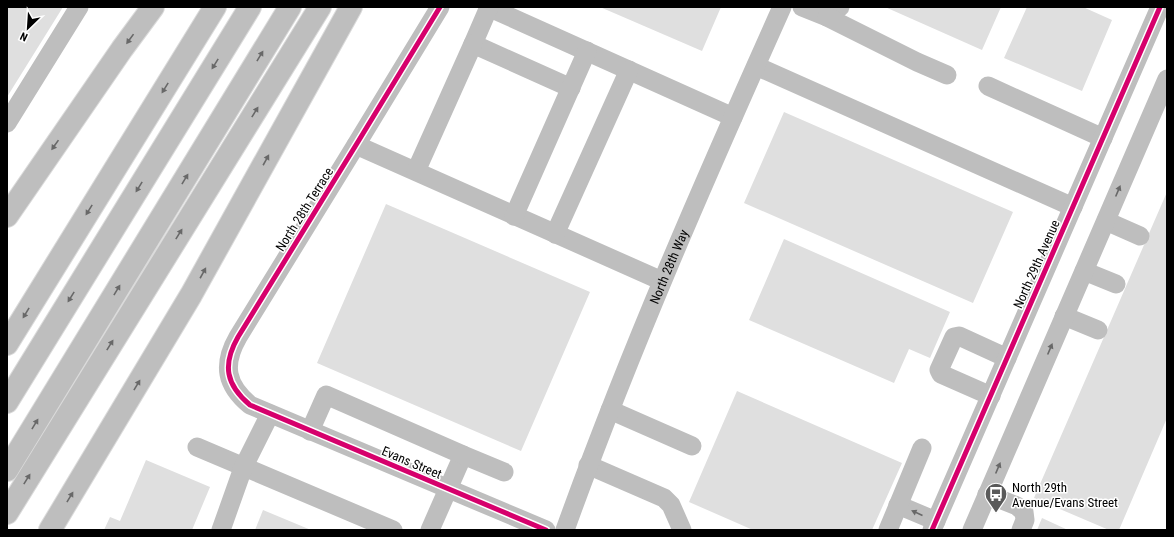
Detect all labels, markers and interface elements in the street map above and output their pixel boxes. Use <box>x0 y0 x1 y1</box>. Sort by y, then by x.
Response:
north arrow <box>8 8 48 48</box>
text: N <box>18 29 30 44</box>
one-way arrow <box>126 33 134 44</box>
one-way arrow <box>257 50 264 62</box>
one-way arrow <box>211 58 218 70</box>
one-way arrow <box>161 83 169 93</box>
one-way arrow <box>251 106 258 118</box>
one-way arrow <box>51 140 59 150</box>
one-way arrow <box>263 154 269 166</box>
street label: North 28th Terrace <box>273 165 336 254</box>
one-way arrow <box>181 174 189 184</box>
one-way arrow <box>136 181 143 193</box>
one-way arrow <box>1116 185 1122 197</box>
one-way arrow <box>85 205 93 215</box>
street label: North 29th Avenue <box>1010 218 1063 311</box>
street label: North 28th Way <box>647 227 692 306</box>
one-way arrow <box>175 228 182 240</box>
one-way arrow <box>200 268 206 279</box>
one-way arrow <box>114 284 121 296</box>
one-way arrow <box>67 292 75 302</box>
one-way arrow <box>22 307 29 319</box>
one-way arrow <box>106 340 114 350</box>
one-way arrow <box>1047 343 1053 355</box>
one-way arrow <box>133 379 140 391</box>
one-way arrow <box>31 418 38 430</box>
street label: Evans Street <box>380 443 444 482</box>
one-way arrow <box>995 463 1001 474</box>
one-way arrow <box>24 473 31 485</box>
place label: North 29th Avenue/Evans Street <box>1012 480 1118 510</box>
bus stop icon: North 29th Avenue/Evans Street <box>983 481 1009 514</box>
one-way arrow <box>66 491 73 503</box>
one-way arrow <box>912 510 923 516</box>

